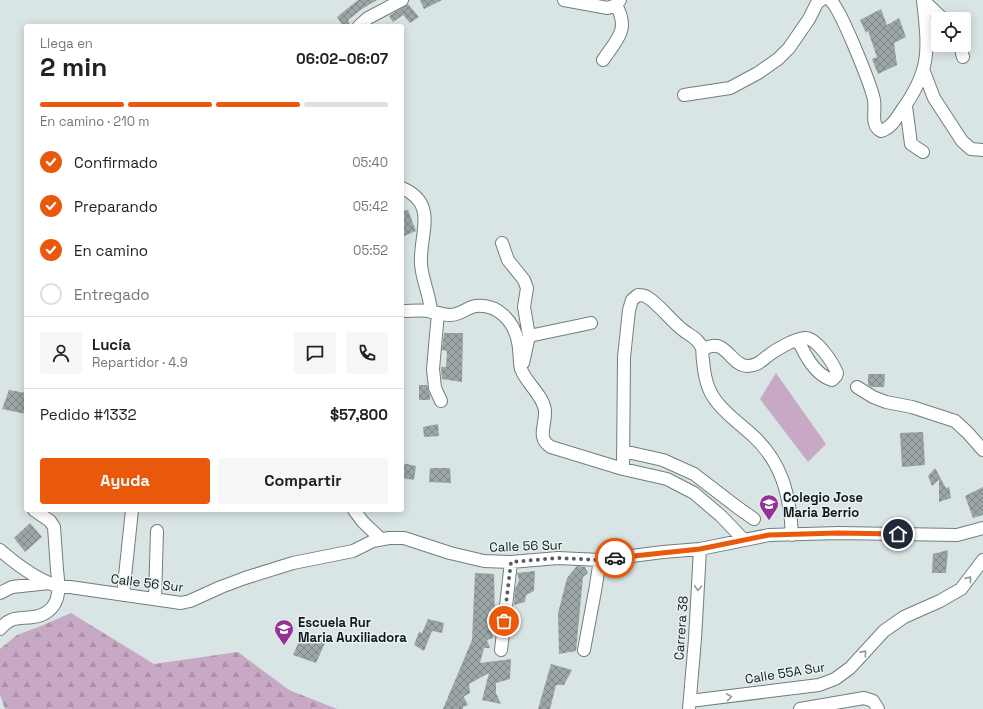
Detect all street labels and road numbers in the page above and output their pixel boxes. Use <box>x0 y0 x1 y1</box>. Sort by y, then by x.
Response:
street label: Calle 56 Sur <box>489 536 563 556</box>
street label: Calle 56 Sur <box>110 570 184 596</box>
street label: Carrera 38 <box>670 595 692 661</box>
street label: Calle 55A Sur <box>744 658 826 688</box>

